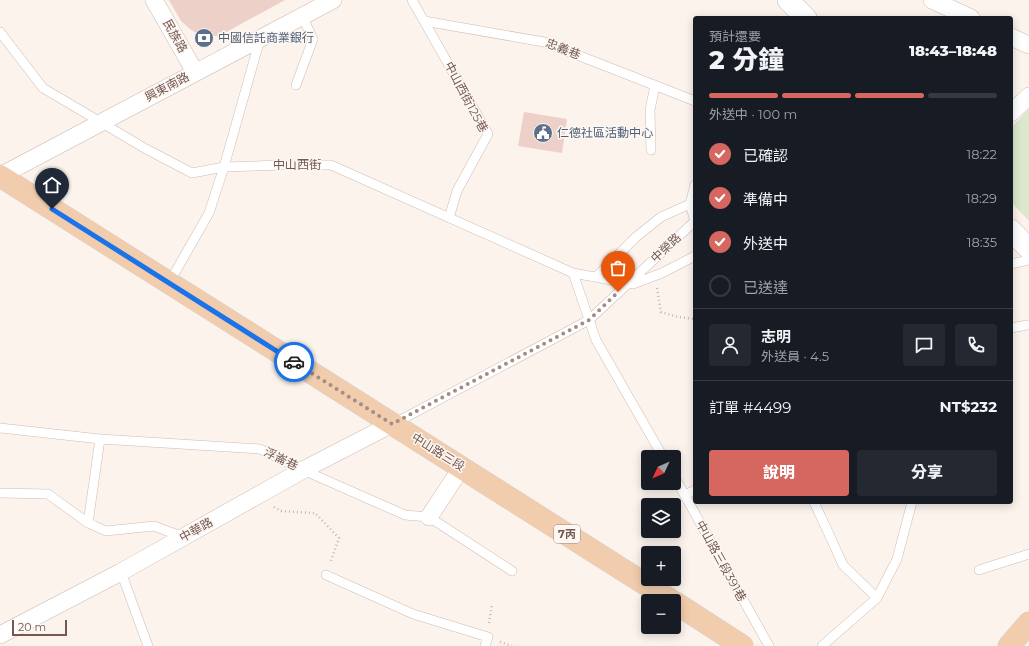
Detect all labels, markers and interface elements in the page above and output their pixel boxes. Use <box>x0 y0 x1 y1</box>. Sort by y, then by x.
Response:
street label: 民族路 <box>160 16 191 55</box>
bank icon: 中國信託商業銀行 <box>193 27 215 49</box>
text: 預計還要 <box>709 28 761 44</box>
place label: 中國信託商業銀行 <box>218 30 314 45</box>
street label: 忠義巷 <box>544 35 583 62</box>
text: 18:43–18:48 <box>909 41 997 60</box>
text: 2 分鐘 <box>709 44 784 76</box>
street label: 中山西街125巷 <box>442 59 491 135</box>
street label: 興東南路 <box>142 69 191 104</box>
text: 外送中 · 100 m <box>709 106 797 122</box>
public building icon: 仁德社區活動中心 <box>532 122 554 144</box>
place label: 仁德社區活動中心 <box>557 125 653 140</box>
icon: check <box>709 143 731 165</box>
text: 已確認 <box>743 146 788 165</box>
text: 18:22 <box>966 146 997 162</box>
street label: 中山西街 <box>273 157 321 172</box>
pin <box>35 168 69 209</box>
icon: home <box>41 174 63 196</box>
icon: check <box>709 187 731 209</box>
text: 準備中 <box>743 190 788 209</box>
text: 18:29 <box>966 190 997 206</box>
street label: 中榮路 <box>647 230 684 265</box>
icon: check <box>709 231 731 253</box>
text: 外送中 <box>743 234 788 253</box>
text: 18:35 <box>967 234 997 250</box>
pin <box>601 251 635 292</box>
icon: bag <box>607 257 629 279</box>
text: 已送達 <box>743 278 788 297</box>
button: person <box>709 324 751 366</box>
button: chat <box>903 324 945 366</box>
button: phone <box>955 324 997 366</box>
text: 志明 <box>761 327 791 346</box>
courier <box>274 342 314 382</box>
text: 外送員 · 4.5 <box>761 348 829 364</box>
icon: car <box>283 351 305 373</box>
text: NT$232 <box>940 397 997 416</box>
text: 訂單 #4499 <box>709 398 791 417</box>
street label: 中山路三段 <box>409 429 468 474</box>
street label: 浮崙巷 <box>262 444 301 473</box>
north arrow <box>641 450 681 490</box>
map controls <box>641 450 681 634</box>
button: 說明 <box>709 450 849 496</box>
button: 分享 <box>857 450 997 496</box>
button: layers <box>641 498 681 538</box>
street label: 中華路 <box>176 514 215 545</box>
street label: 中山路三段391巷 <box>693 518 750 604</box>
road number: 7丙 <box>554 525 580 543</box>
button: + <box>641 546 681 586</box>
button: − <box>641 594 681 634</box>
scale bar <box>12 618 67 637</box>
text: 20 m <box>18 620 46 634</box>

